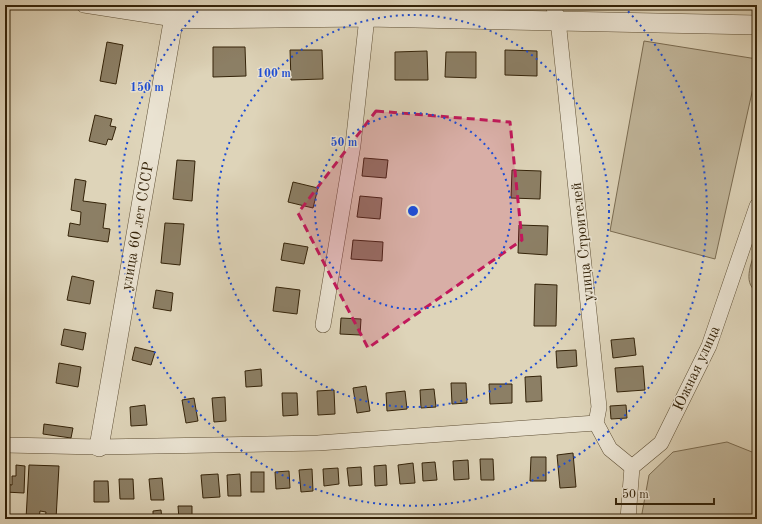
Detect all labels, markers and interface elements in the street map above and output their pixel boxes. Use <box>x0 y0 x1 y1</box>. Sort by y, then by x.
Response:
text: 100 m <box>257 68 291 80</box>
text: 150 m <box>130 81 164 94</box>
text: 50 m <box>331 136 358 149</box>
street label: улица 60 лет СССР <box>120 161 157 292</box>
street label: улица Строителей <box>570 182 597 302</box>
centre of rings <box>406 204 420 218</box>
street label: Южная улица <box>671 323 724 413</box>
scale bar <box>616 480 714 506</box>
text: 50 m <box>622 488 649 501</box>

